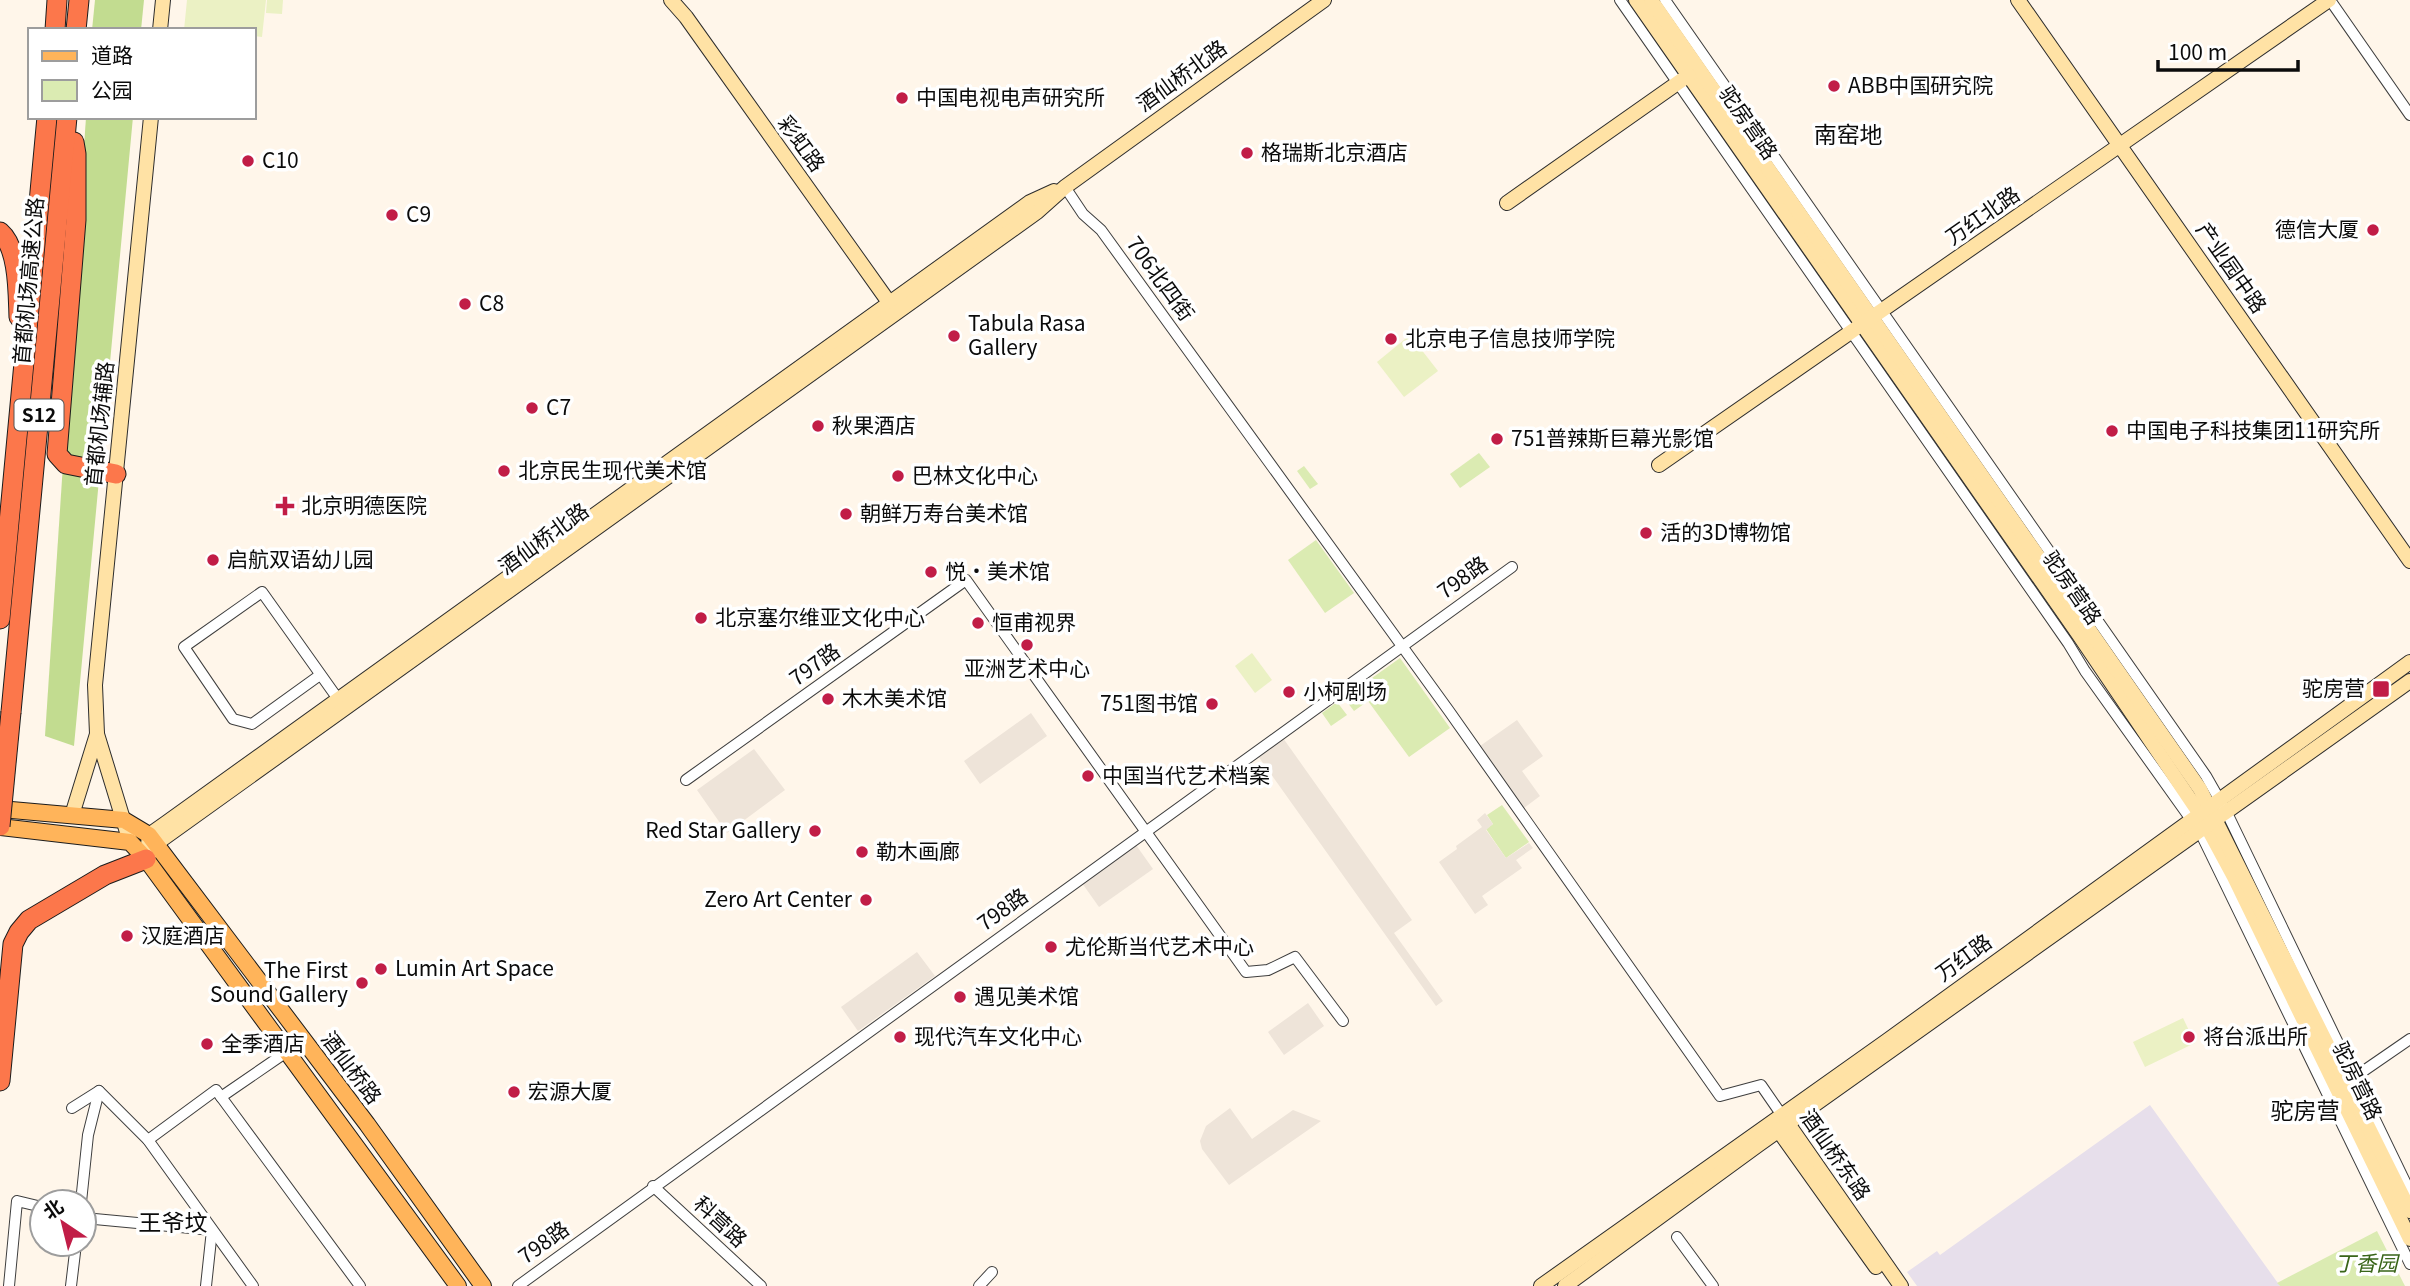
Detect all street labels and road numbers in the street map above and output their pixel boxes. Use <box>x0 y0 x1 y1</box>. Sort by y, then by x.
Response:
street label: 酒仙桥北路 <box>1130 31 1232 117</box>
street label: 驼房营路 <box>1713 79 1786 165</box>
street label: 彩虹路 <box>772 109 833 177</box>
street label: 万红北路 <box>1939 178 2025 251</box>
street label: 首都机场高速公路 <box>5 196 49 366</box>
street label: 产业园中路 <box>2190 215 2275 318</box>
street label: 706北四街 <box>1121 229 1203 326</box>
street label: 首都机场辅路 <box>77 360 120 488</box>
road number: S12 <box>14 400 64 430</box>
street label: 酒仙桥北路 <box>492 494 594 580</box>
street label: 驼房营路 <box>2037 544 2110 630</box>
street label: 798路 <box>1430 548 1493 605</box>
street label: 797路 <box>782 635 845 692</box>
street label: 798路 <box>970 880 1033 937</box>
street label: 万红路 <box>1929 926 1997 987</box>
street label: 酒仙桥路 <box>315 1024 390 1109</box>
street label: 驼房营路 <box>2327 1036 2391 1124</box>
street label: 酒仙桥东路 <box>1794 1102 1879 1205</box>
street label: 科营路 <box>688 1188 755 1253</box>
street label: 798路 <box>511 1213 574 1270</box>

